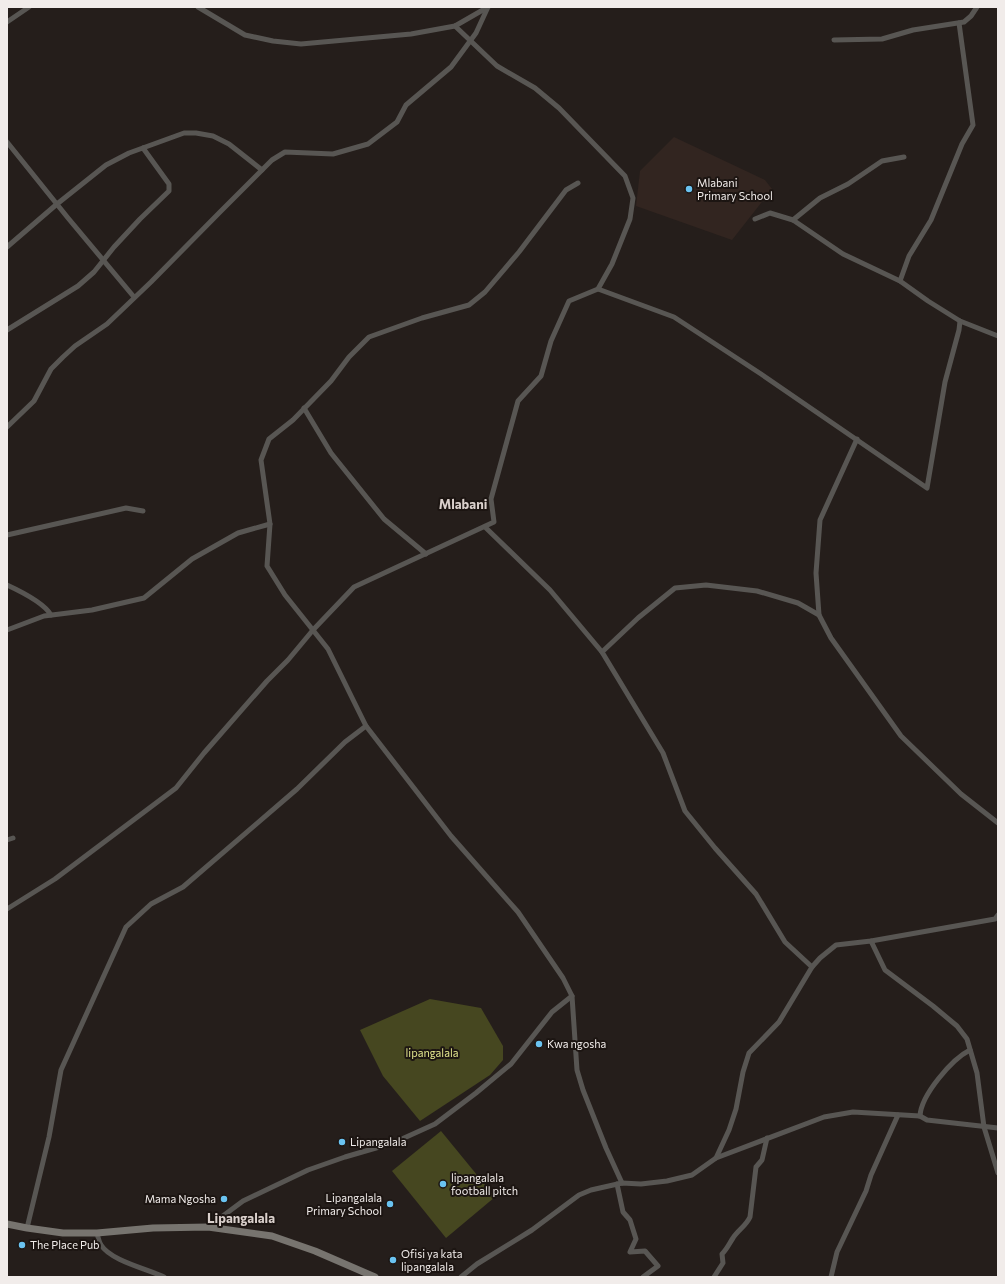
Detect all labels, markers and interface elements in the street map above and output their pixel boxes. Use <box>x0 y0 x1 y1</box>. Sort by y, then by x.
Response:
place label: Mlabani Primary School <box>697 176 773 202</box>
marker: Mlabani Primary School <box>684 184 694 194</box>
district label: Mlabani <box>439 496 487 512</box>
place label: Kwa ngosha <box>547 1037 606 1050</box>
marker: Kwa ngosha <box>534 1039 544 1049</box>
park label: lipangalala <box>406 1046 458 1059</box>
place label: Lipangalala <box>350 1135 406 1148</box>
marker: Lipangalala <box>337 1137 347 1147</box>
place label: lipangalala football pitch <box>451 1171 518 1197</box>
marker: lipangalala football pitch <box>438 1179 448 1189</box>
place label: Lipangalala Primary School <box>306 1191 382 1217</box>
place label: Mama Ngosha <box>145 1192 216 1205</box>
marker: Mama Ngosha <box>219 1194 229 1204</box>
marker: Lipangalala Primary School <box>385 1199 395 1209</box>
district label: Lipangalala <box>207 1210 275 1226</box>
place label: The Place Pub <box>30 1238 100 1251</box>
marker: The Place Pub <box>17 1240 27 1250</box>
place label: Ofisi ya kata lipangalala <box>401 1247 463 1273</box>
marker: Ofisi ya kata lipangalala <box>388 1255 398 1265</box>

